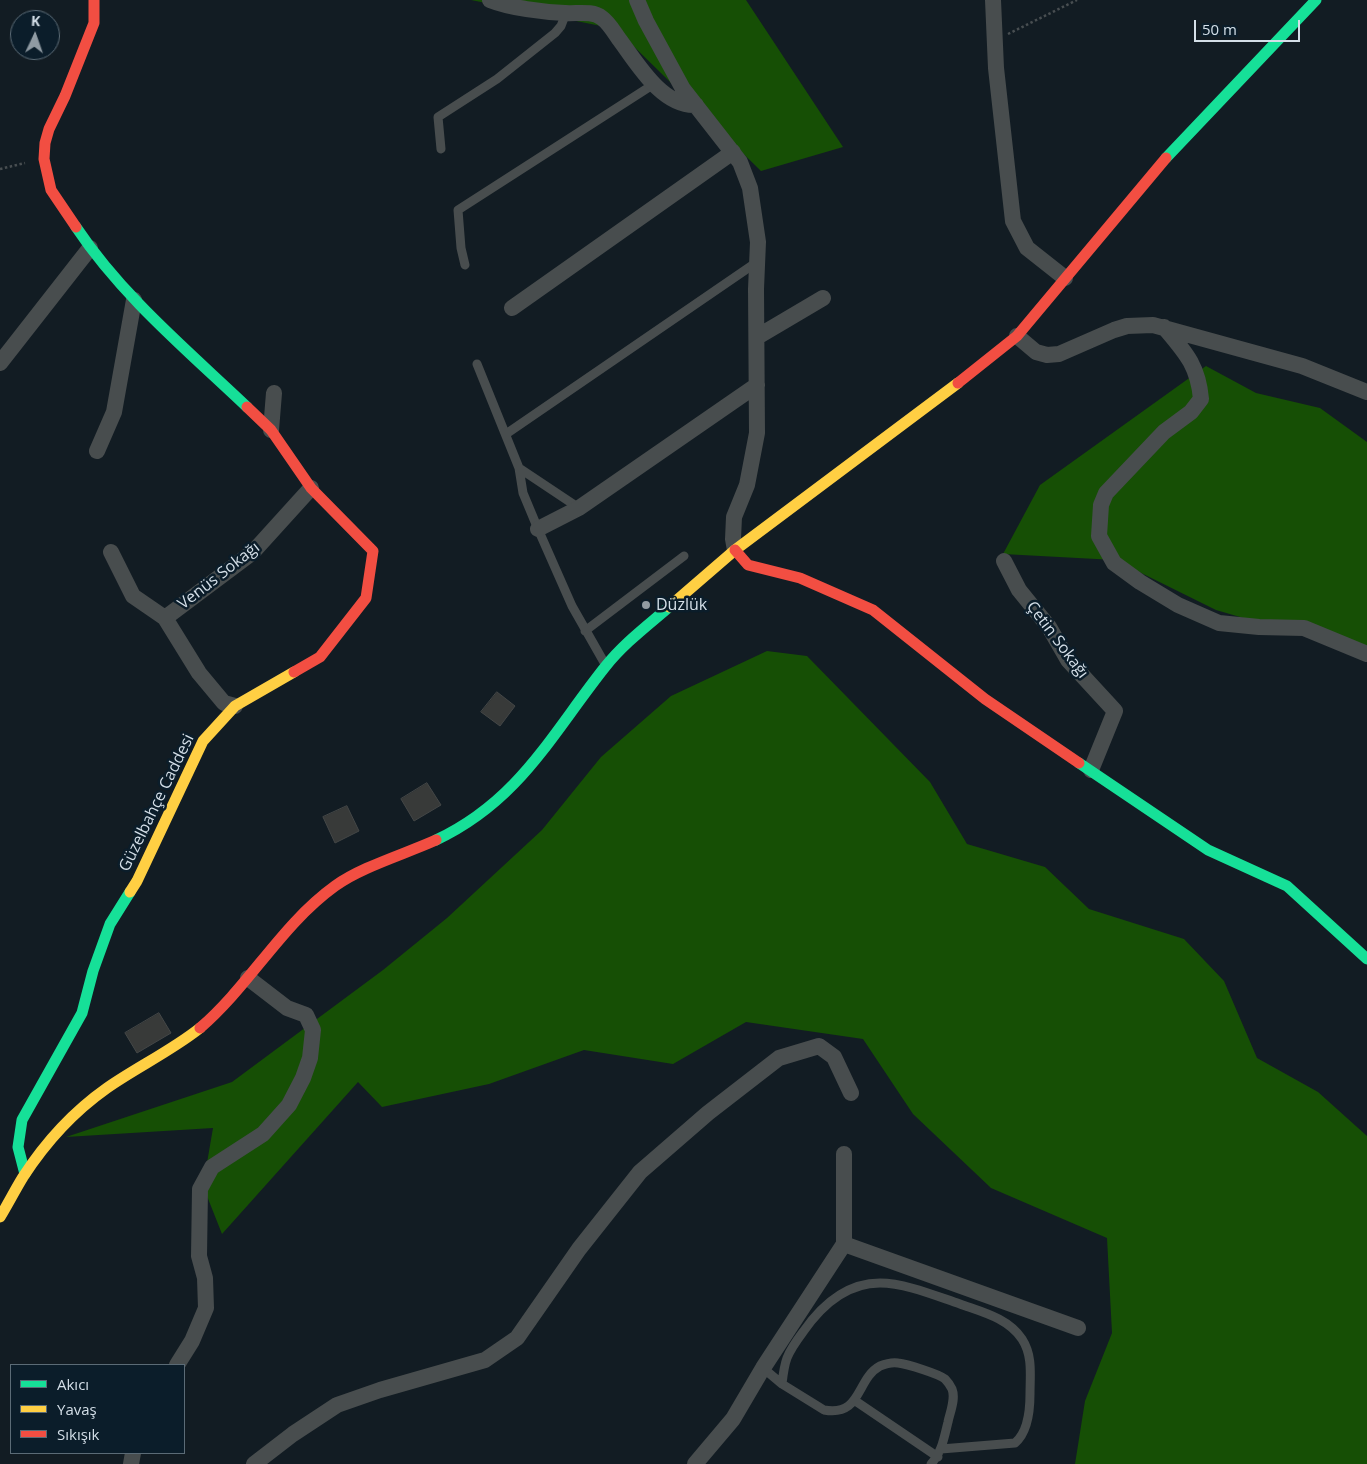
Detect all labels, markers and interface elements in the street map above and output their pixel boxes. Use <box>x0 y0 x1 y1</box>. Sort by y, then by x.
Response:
north arrow <box>10 10 60 60</box>
scale bar <box>1197 10 1303 42</box>
text: K <box>31 11 41 30</box>
text: 50 m <box>1202 19 1237 39</box>
street label: Venüs Sokağı <box>174 538 264 614</box>
place label: Düzlük <box>656 595 707 615</box>
street label: Çetin Sokağı <box>1022 598 1092 682</box>
marker: Düzlük <box>640 599 652 611</box>
street label: Güzelbahçe Caddesi <box>115 731 199 875</box>
legend <box>10 1364 185 1454</box>
text: Akıcı <box>57 1374 89 1394</box>
text: Yavaş <box>57 1399 97 1419</box>
text: Sıkışık <box>57 1424 100 1444</box>

